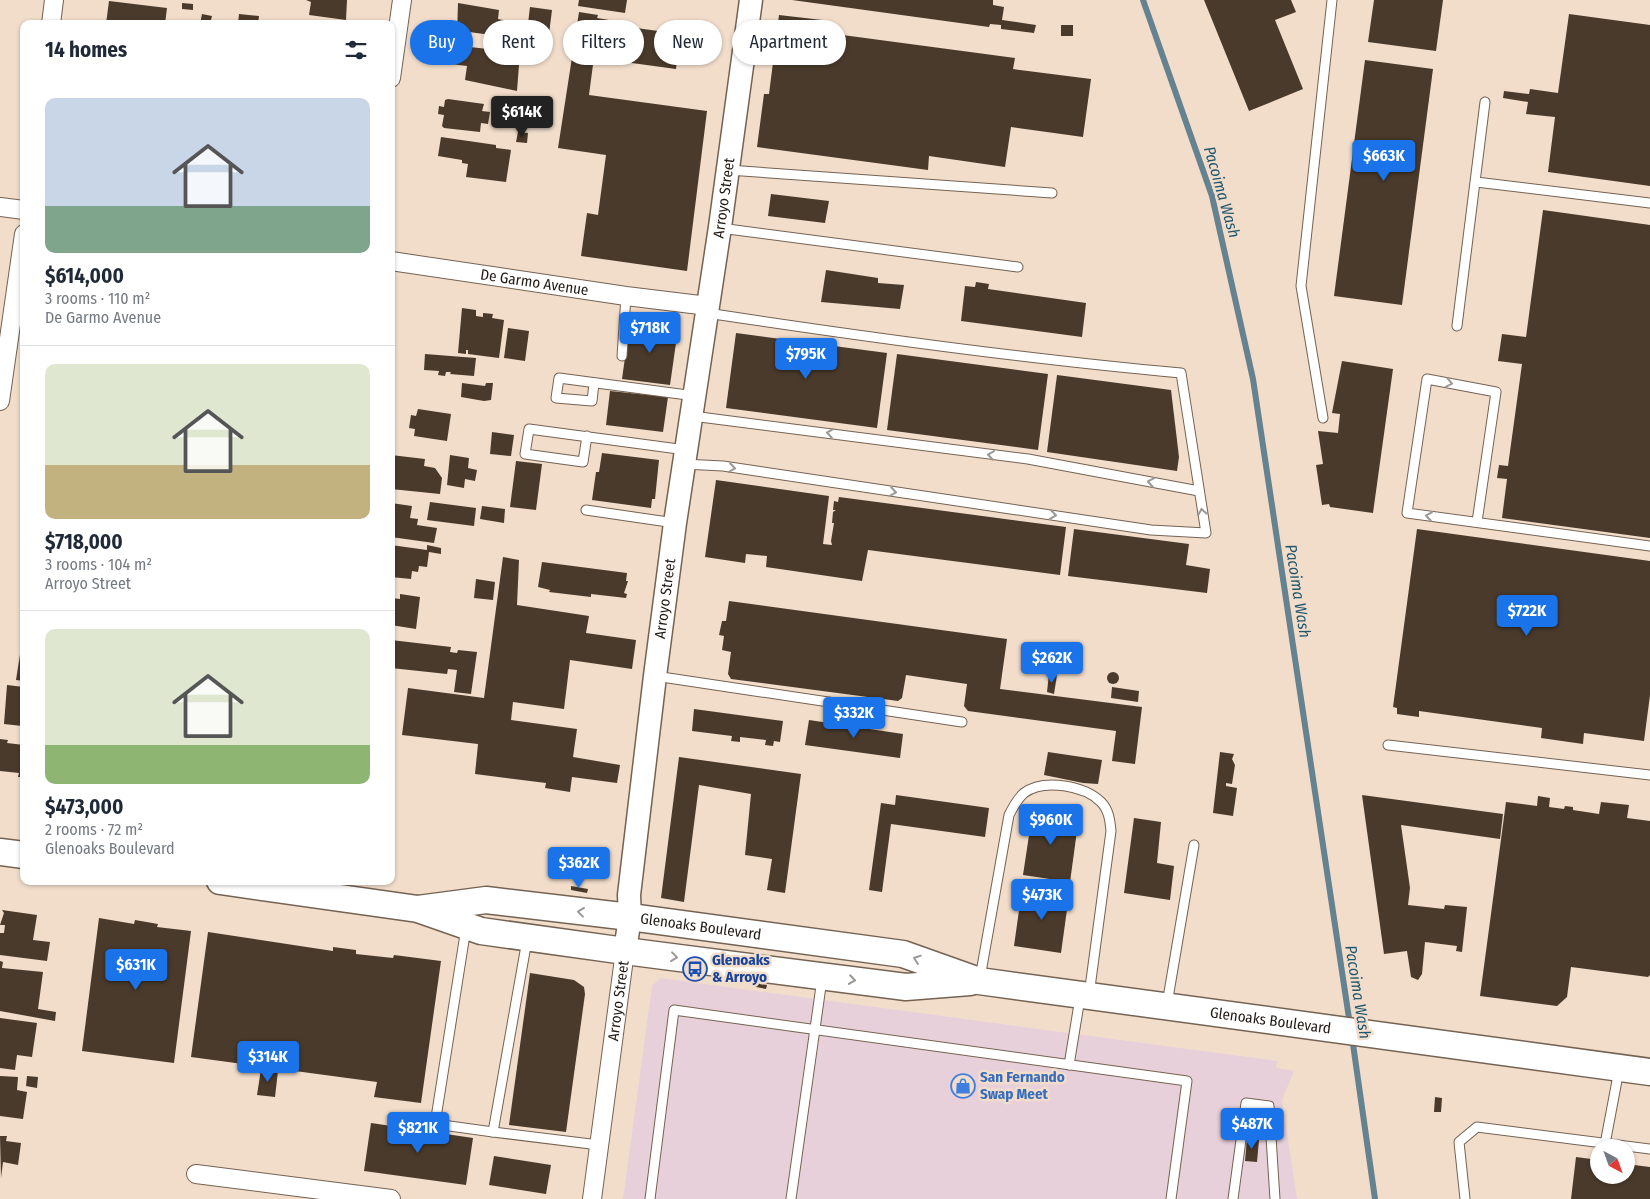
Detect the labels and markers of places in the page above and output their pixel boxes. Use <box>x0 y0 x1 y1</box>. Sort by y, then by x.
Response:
pin: $614K <box>487 96 557 138</box>
pin: $663K <box>1349 140 1419 182</box>
pin: $718K <box>615 312 685 354</box>
pin: $795K <box>771 338 841 380</box>
pin: $722K <box>1492 594 1562 637</box>
pin: $262K <box>1017 642 1087 684</box>
pin: $332K <box>819 696 889 739</box>
pin: $960K <box>1016 804 1086 846</box>
pin: $362K <box>544 846 614 889</box>
pin: $473K <box>1007 878 1077 921</box>
pin: $631K <box>101 948 171 991</box>
place label: Glenoaks & Arroyo <box>712 951 770 986</box>
bus stop icon: Glenoaks & Arroyo <box>682 956 708 982</box>
pin: $314K <box>233 1040 303 1083</box>
place label: San Fernando Swap Meet <box>980 1068 1065 1103</box>
shop icon: San Fernando Swap Meet <box>950 1073 976 1099</box>
pin: $487K <box>1217 1108 1287 1150</box>
pin: $821K <box>383 1112 453 1154</box>

